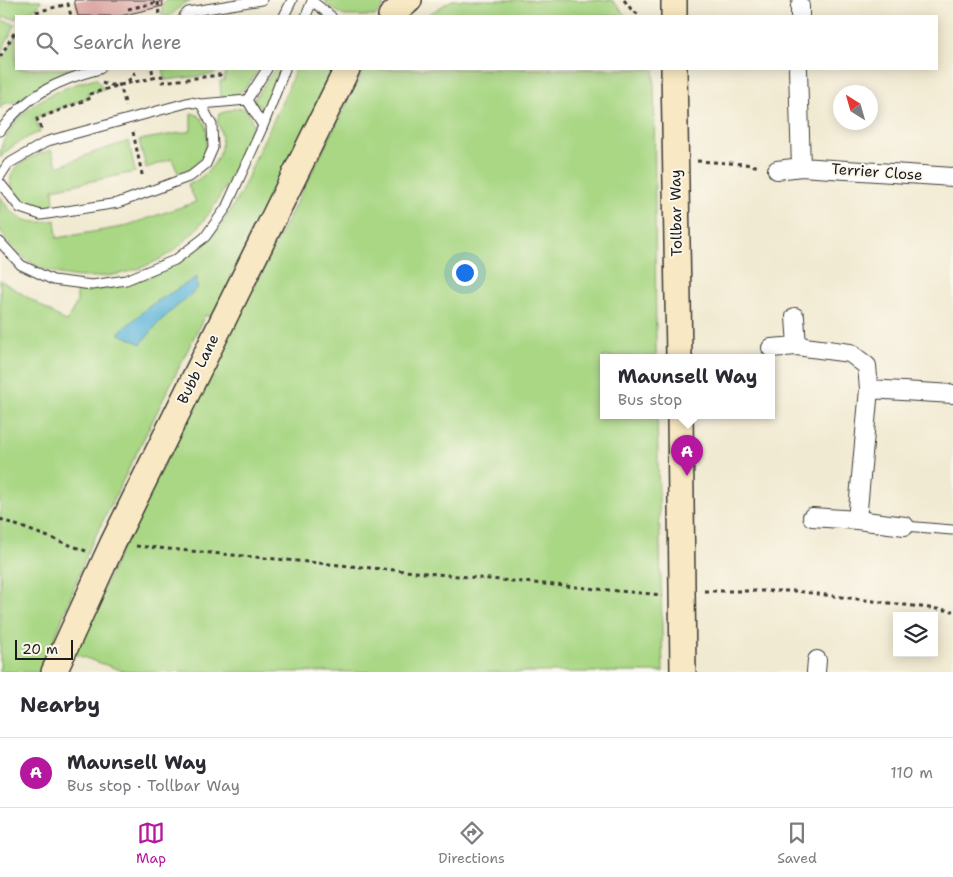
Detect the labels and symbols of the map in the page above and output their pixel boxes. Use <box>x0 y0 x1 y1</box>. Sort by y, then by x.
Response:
north arrow <box>833 85 878 130</box>
street label: Terrier Close <box>831 159 923 185</box>
street label: Tollbar Way <box>665 169 687 257</box>
your location <box>452 260 478 286</box>
street label: Bubb Lane <box>173 331 223 407</box>
pin: A <box>671 435 703 476</box>
scale bar <box>15 637 72 660</box>

